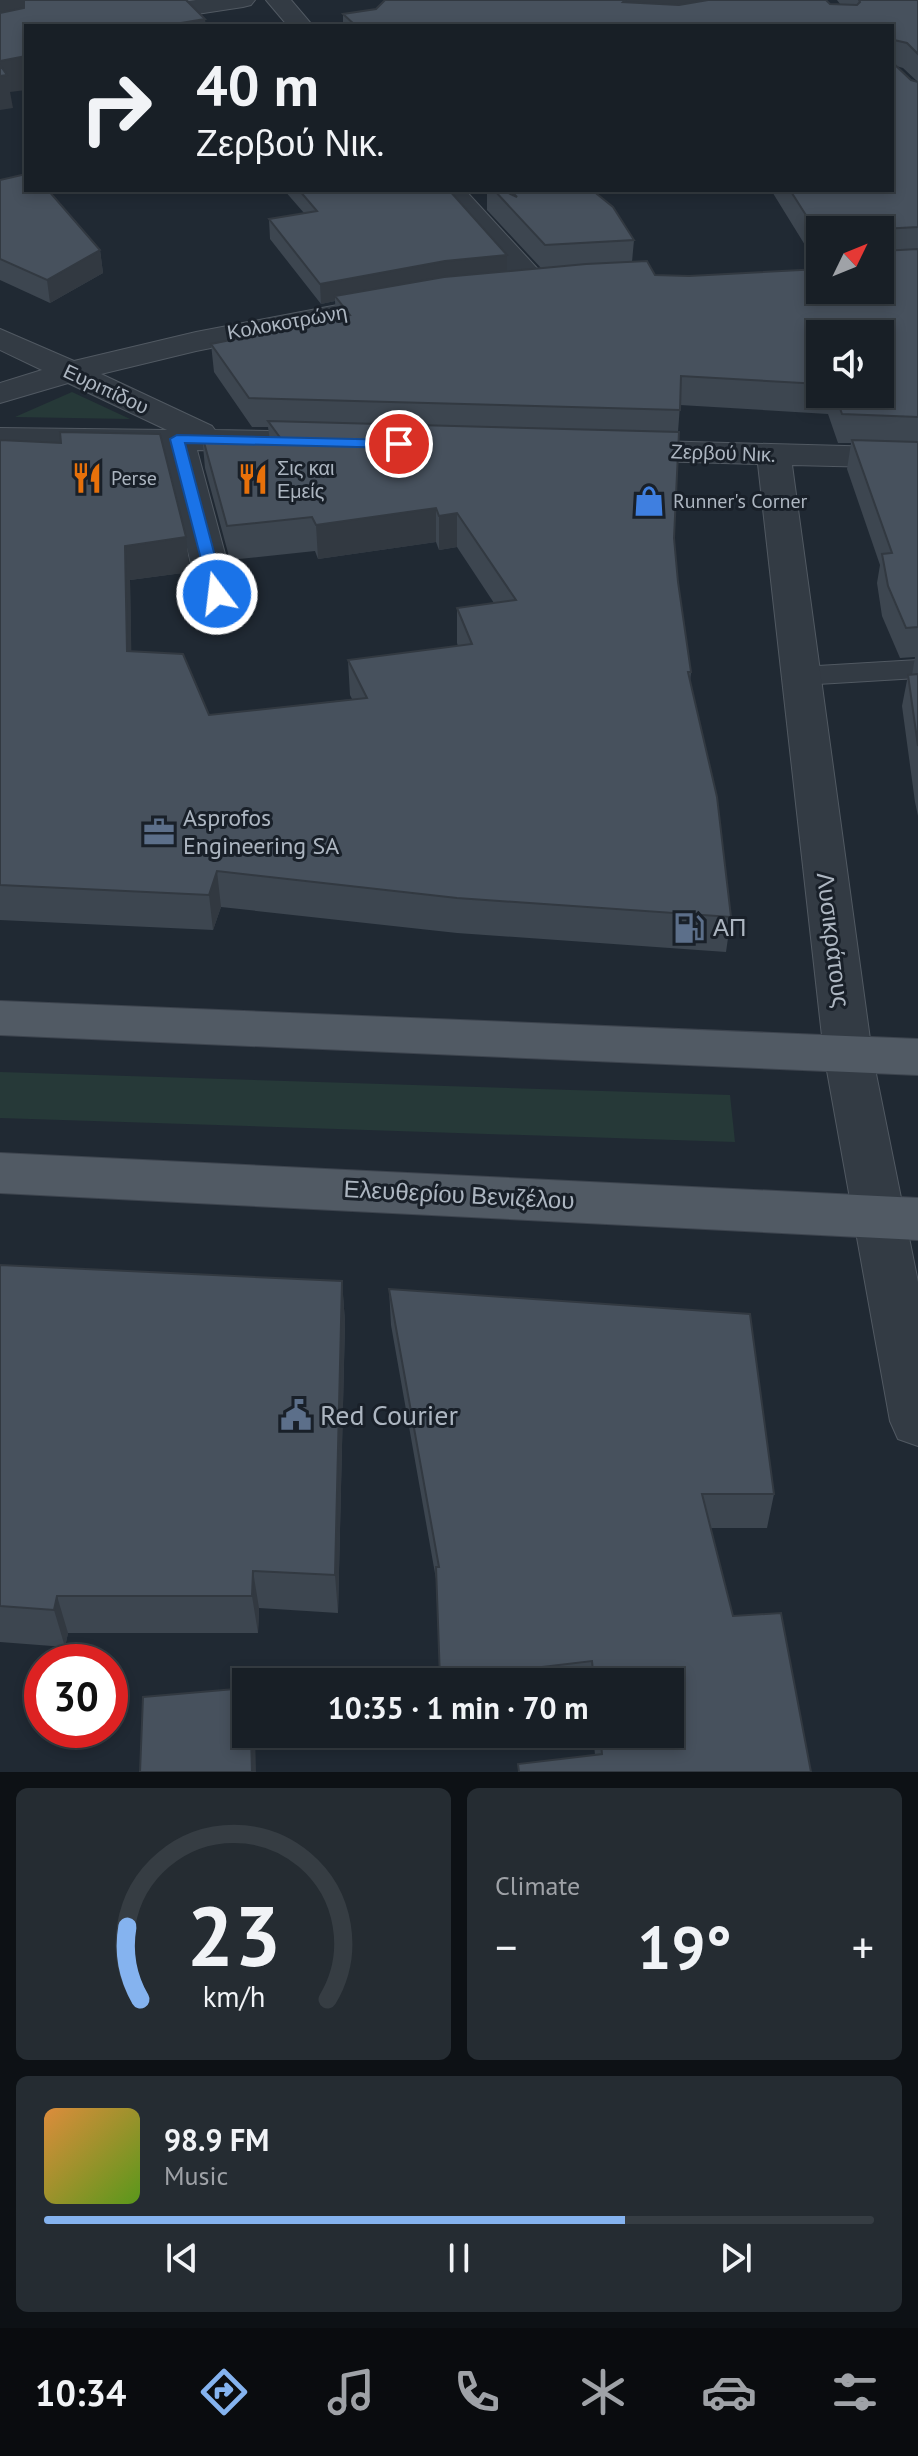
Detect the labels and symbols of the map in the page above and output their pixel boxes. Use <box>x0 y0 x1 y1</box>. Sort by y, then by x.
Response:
north arrow <box>806 216 894 304</box>
street label: Κολοκοτρώνη <box>225 299 349 345</box>
street label: Ευριπίδου <box>59 358 153 420</box>
pin <box>365 410 433 478</box>
street label: Ζερβού Νικ. <box>670 438 776 468</box>
place label: Σις και Εμείς <box>277 455 335 504</box>
restaurant icon: Perse <box>70 461 104 495</box>
restaurant icon: Σις και Εμείς <box>236 462 270 496</box>
place label: Perse <box>111 465 157 491</box>
shop icon: Runner's Corner <box>632 484 666 518</box>
place label: Runner's Corner <box>673 488 808 514</box>
position arrow <box>175 552 259 636</box>
place label: Asprofos Engineering SA <box>183 802 339 861</box>
office icon: Asprofos Engineering SA <box>142 815 176 849</box>
street label: Λυσικράτους <box>810 871 857 1009</box>
fuel station icon: ΑΠ <box>672 911 706 945</box>
place label: ΑΠ <box>713 912 746 943</box>
street label: Ελευθερίου Βενιζέλου <box>343 1173 575 1216</box>
place label: Red Courier <box>320 1396 458 1433</box>
public building icon: Red Courier <box>279 1398 313 1432</box>
speed limit sign: 30 <box>24 1644 128 1748</box>

